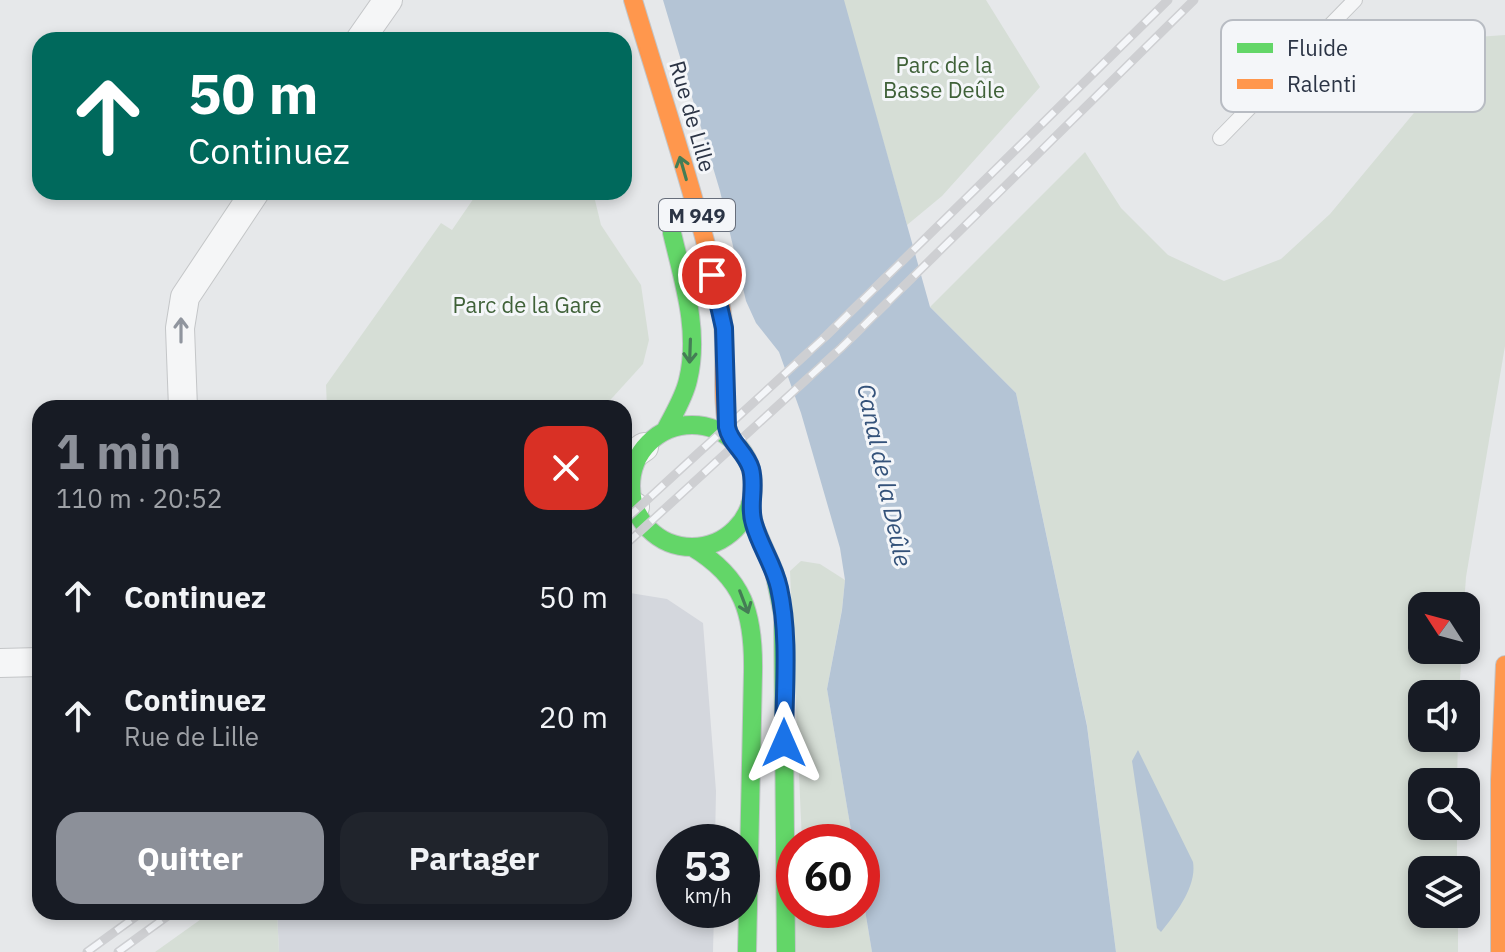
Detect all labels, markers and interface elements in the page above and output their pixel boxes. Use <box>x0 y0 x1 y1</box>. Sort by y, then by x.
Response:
legend <box>1221 20 1485 112</box>
text: Fluide <box>1287 33 1348 62</box>
park label: Parc de la Basse Deûle <box>883 50 1005 104</box>
text: 50 m <box>188 57 318 129</box>
street label: Rue de Lille <box>663 57 723 175</box>
icon: ahead <box>56 64 160 168</box>
text: Ralenti <box>1287 69 1356 98</box>
text: Continuez <box>188 127 350 174</box>
one-way arrow <box>675 156 690 182</box>
road number: M 949 <box>659 199 735 231</box>
pin <box>678 241 746 309</box>
icon: arrive <box>690 253 734 297</box>
park label: Parc de la Gare <box>452 290 602 319</box>
one-way arrow <box>173 317 189 344</box>
one-way arrow <box>683 337 698 364</box>
water label: Canal de la Deûle <box>850 381 920 569</box>
text: 1 min <box>56 420 181 482</box>
button: close <box>524 426 608 510</box>
text: 110 m · 20:52 <box>56 481 222 515</box>
icon: ahead <box>56 574 100 618</box>
text: Continuez <box>124 577 266 616</box>
text: 50 m <box>539 577 608 616</box>
one-way arrow <box>738 589 752 614</box>
north arrow <box>1408 592 1480 664</box>
map controls <box>1408 592 1480 928</box>
text: Continuez <box>124 680 266 719</box>
button: sound <box>1408 680 1480 752</box>
icon: ahead <box>56 694 100 738</box>
text: 20 m <box>539 697 608 736</box>
position arrow <box>742 701 826 785</box>
text: Rue de Lille <box>124 719 259 753</box>
button: search <box>1408 768 1480 840</box>
button: Quitter <box>56 812 324 904</box>
button: Partager <box>340 812 608 904</box>
speed limit sign: 60 <box>776 824 880 928</box>
text: 53 <box>684 840 732 892</box>
button: layers <box>1408 856 1480 928</box>
text: km/h <box>684 882 732 909</box>

